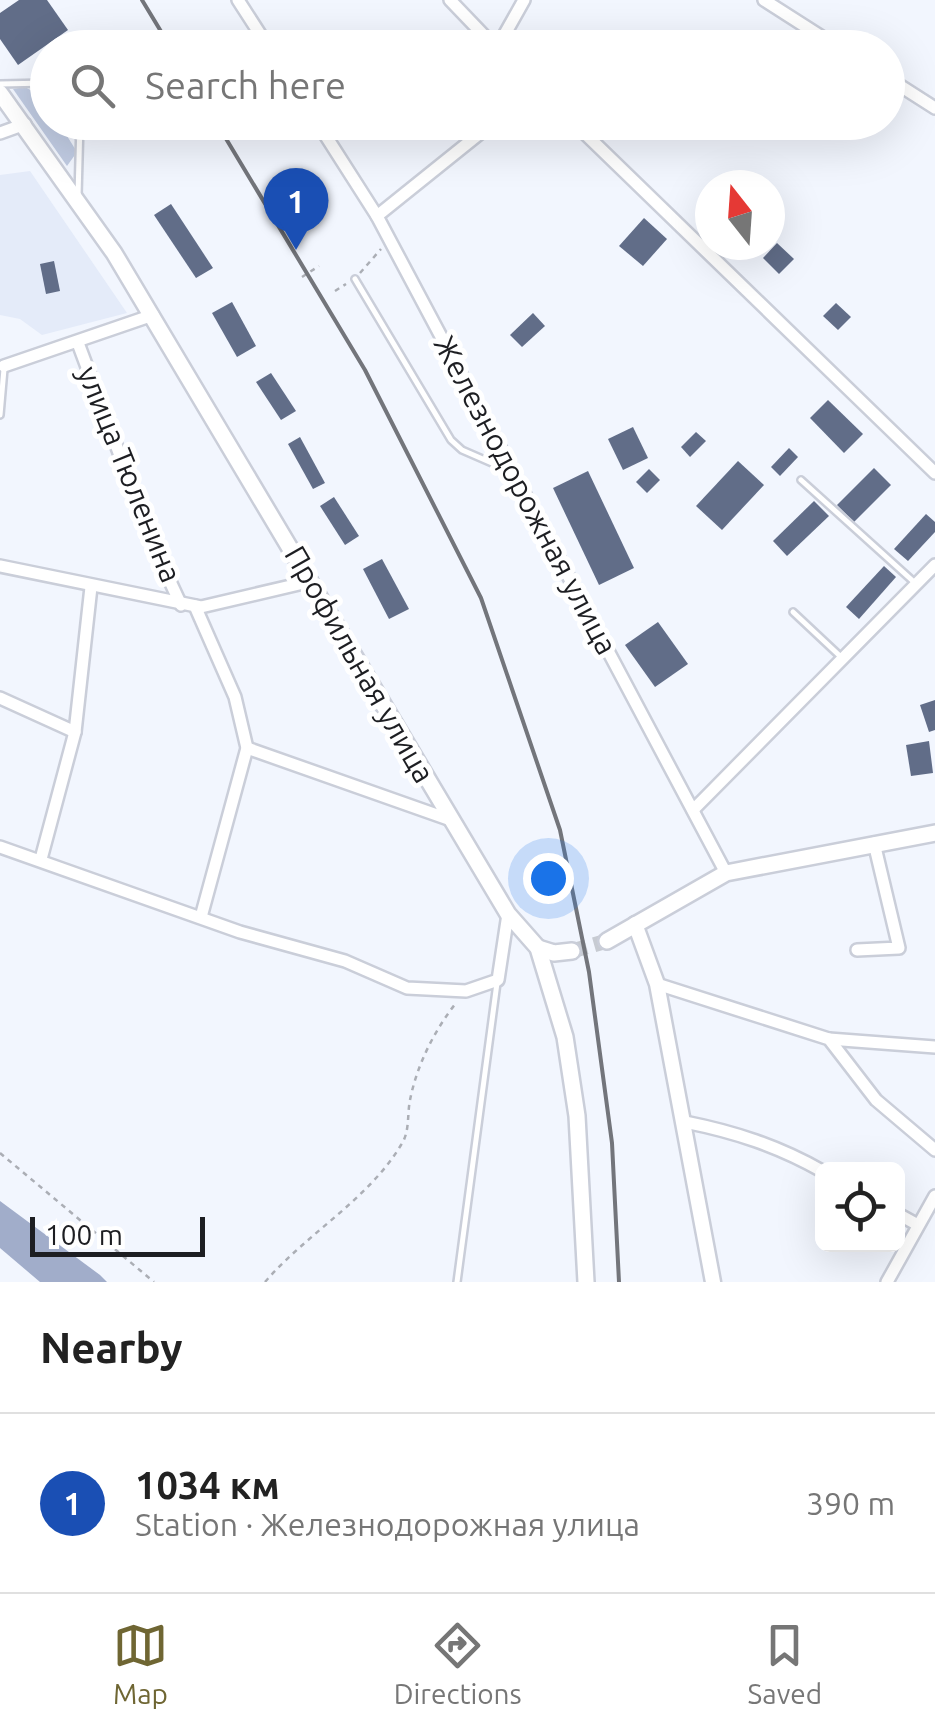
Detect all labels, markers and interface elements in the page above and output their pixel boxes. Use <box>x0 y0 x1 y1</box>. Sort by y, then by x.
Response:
search box <box>30 30 905 140</box>
icon: search <box>65 58 120 113</box>
text: Search here <box>145 64 346 106</box>
pin: 1 <box>264 168 328 250</box>
north arrow <box>695 170 785 260</box>
street label: Железнодорожная улица <box>427 330 625 660</box>
street label: улица Тюленина <box>71 361 189 587</box>
street label: Профильная улица <box>278 540 442 788</box>
your location <box>523 853 574 904</box>
map controls <box>815 1162 905 1252</box>
button: locate <box>815 1162 905 1252</box>
scale bar <box>30 1212 205 1256</box>
text: 100 m <box>45 1219 123 1250</box>
text: Nearby <box>40 1324 183 1371</box>
text: 1034 км <box>135 1464 280 1506</box>
text: 1 <box>63 1485 82 1521</box>
text: 390 m <box>806 1485 895 1521</box>
text: Station · Железнодорожная улица <box>135 1506 640 1542</box>
tab: Map <box>113 1618 168 1709</box>
tab: Directions <box>394 1618 522 1709</box>
tab: Saved <box>748 1618 822 1709</box>

